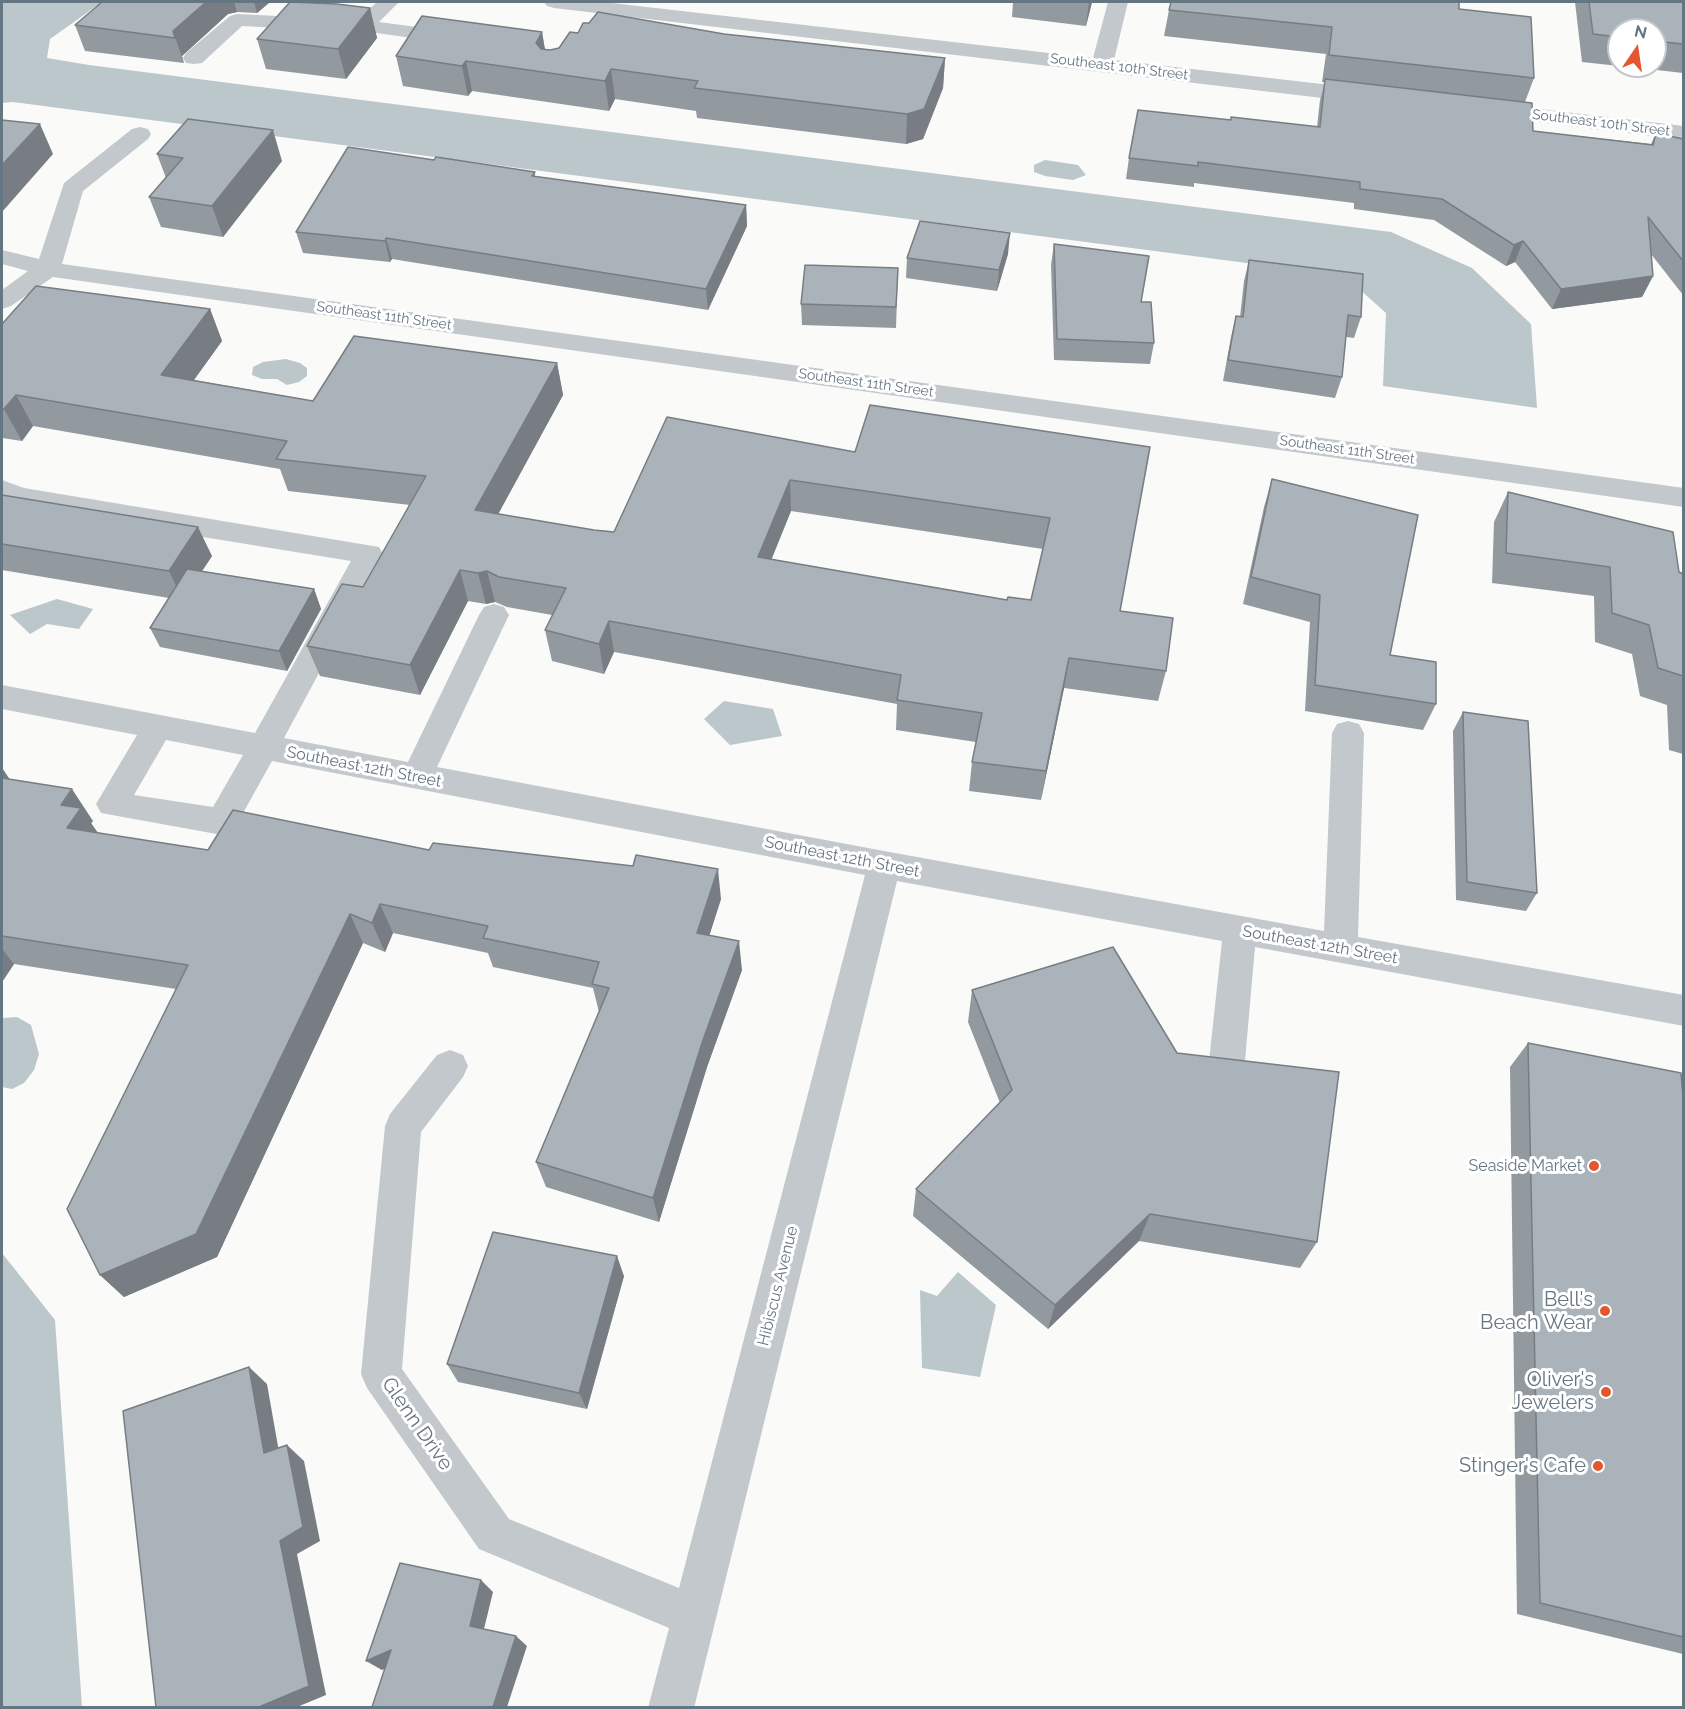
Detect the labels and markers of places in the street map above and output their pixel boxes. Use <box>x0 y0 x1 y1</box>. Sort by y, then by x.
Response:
place label: Seaside Market <box>1469 1156 1582 1176</box>
marker: Seaside Market <box>1587 1159 1601 1173</box>
place label: Bell's Beach Wear <box>1480 1288 1593 1335</box>
marker: Bell's Beach Wear <box>1598 1304 1612 1318</box>
place label: Oliver's Jewelers <box>1512 1368 1594 1415</box>
marker: Oliver's Jewelers <box>1599 1385 1613 1399</box>
place label: Stinger's Cafe <box>1459 1454 1586 1478</box>
marker: Stinger's Cafe <box>1591 1459 1605 1473</box>

